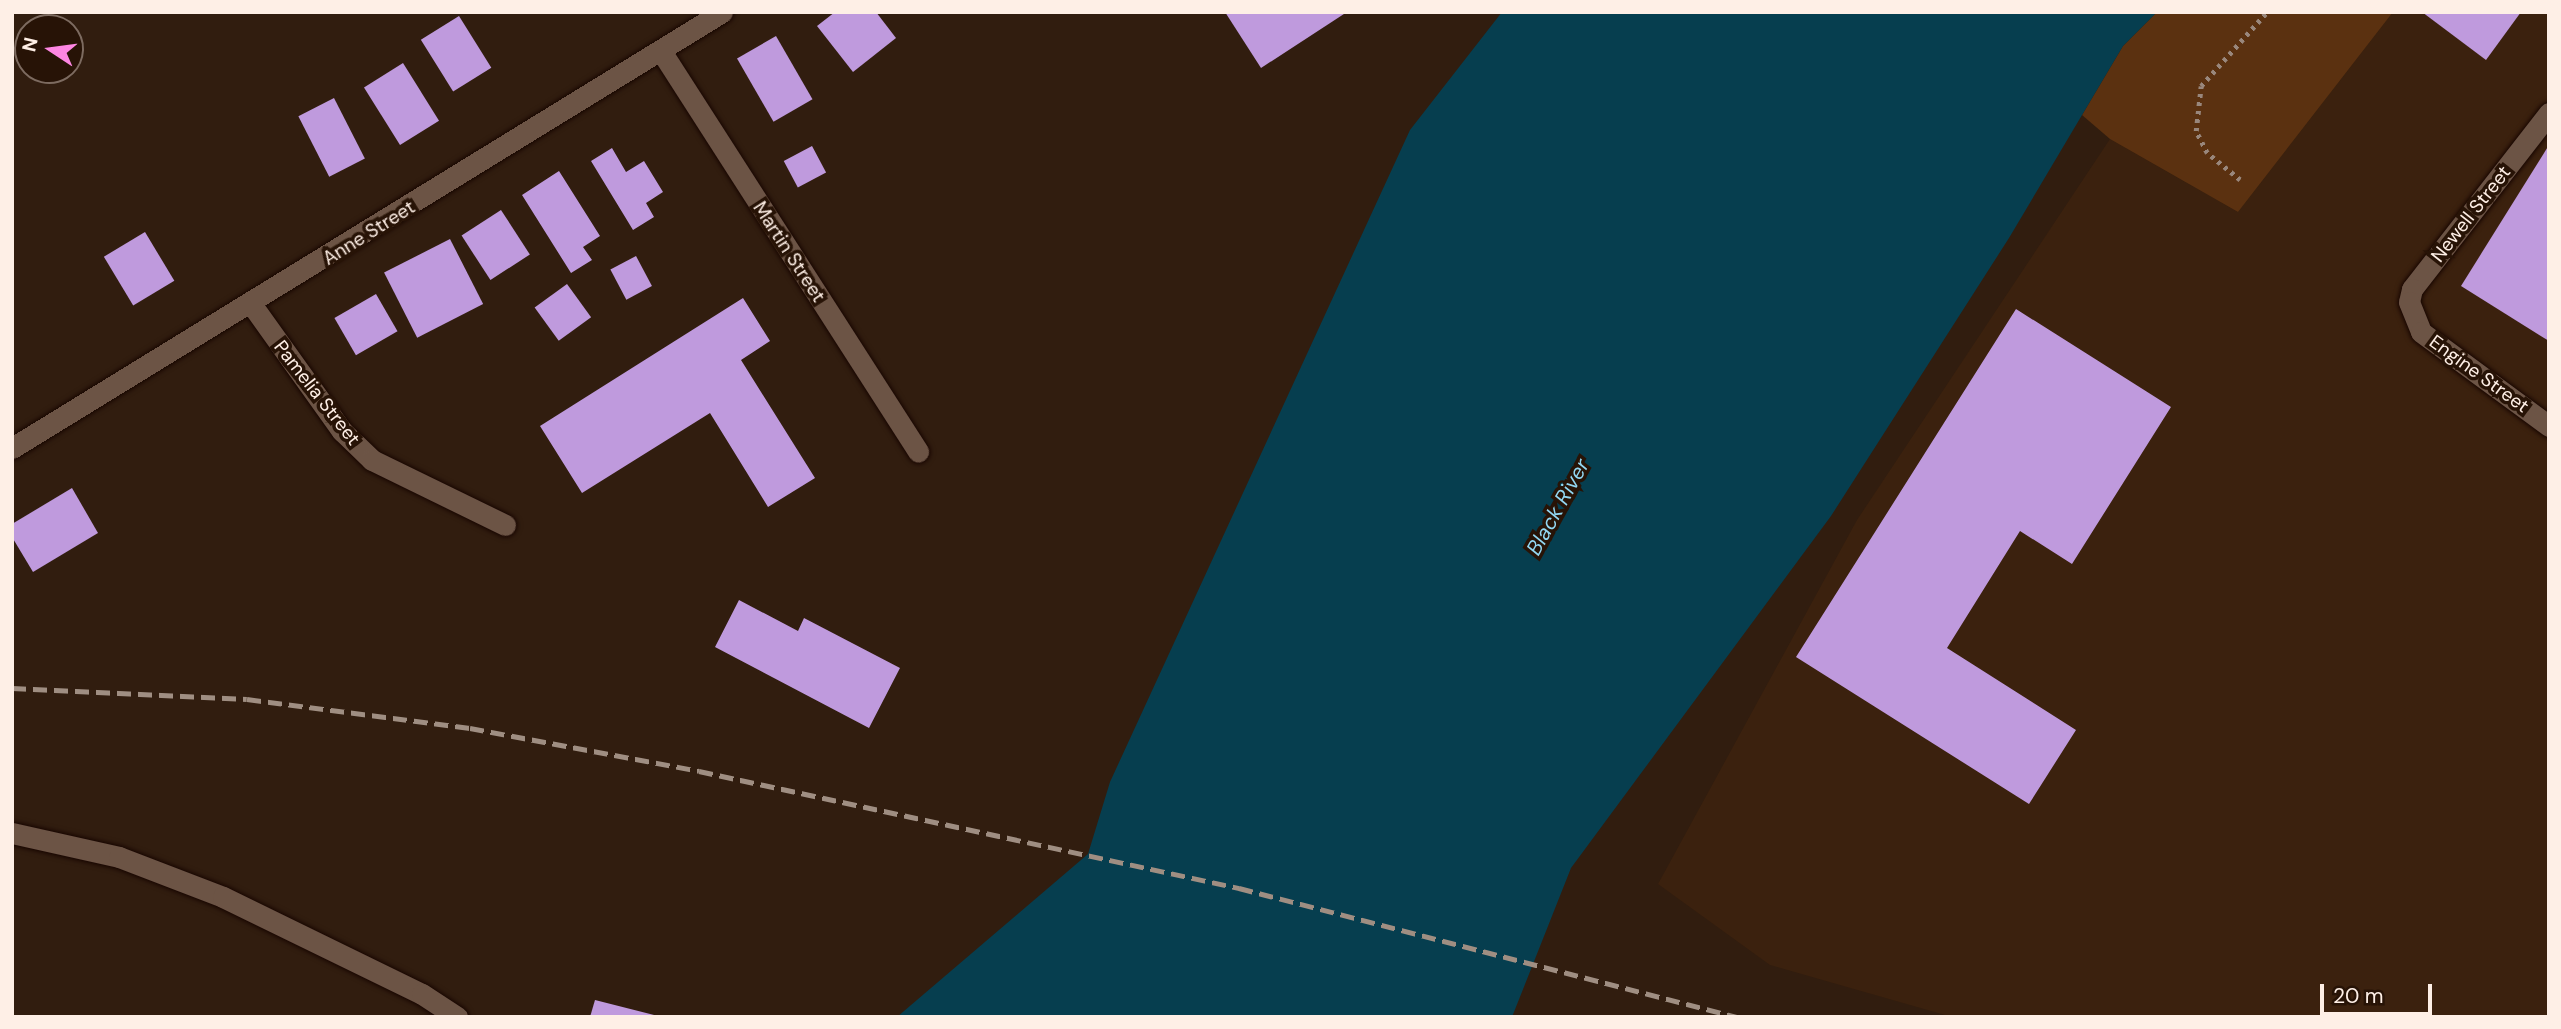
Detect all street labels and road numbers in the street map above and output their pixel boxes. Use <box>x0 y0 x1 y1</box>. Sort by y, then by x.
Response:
street label: Newell Street <box>2426 161 2516 267</box>
street label: Anne Street <box>319 196 419 270</box>
street label: Martin Street <box>748 198 830 306</box>
street label: Engine Street <box>2425 330 2533 418</box>
street label: Pamelia Street <box>269 336 365 450</box>

